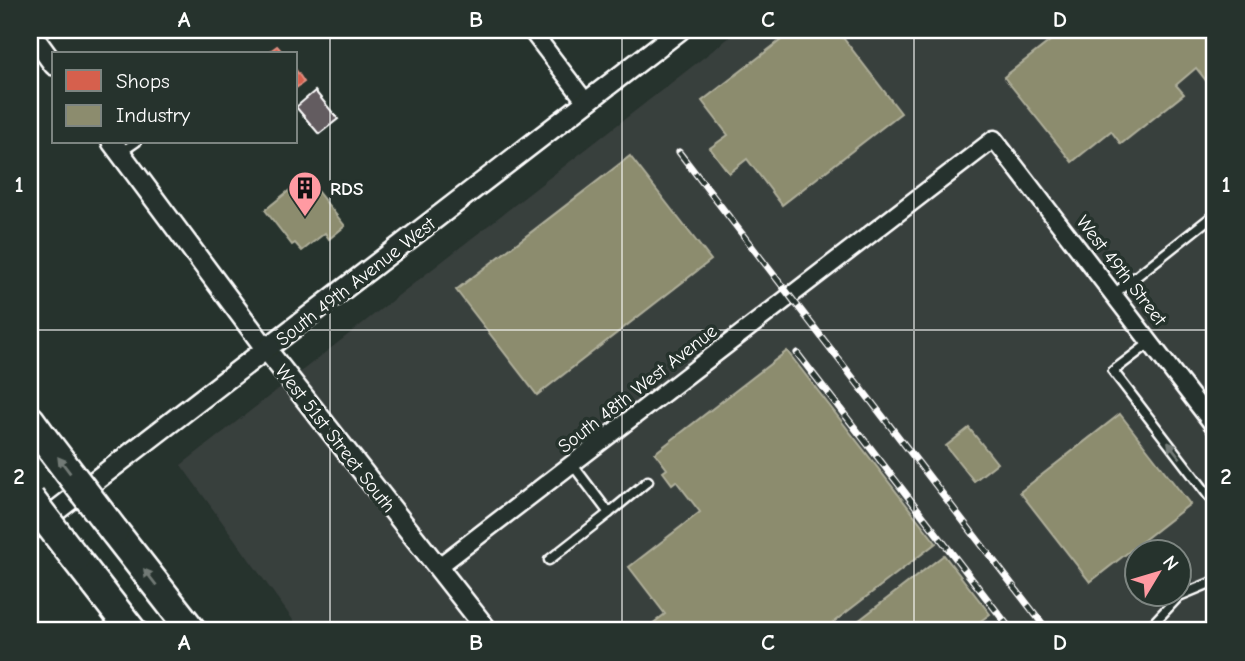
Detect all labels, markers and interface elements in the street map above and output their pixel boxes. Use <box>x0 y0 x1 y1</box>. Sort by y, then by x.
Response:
text: A <box>178 6 191 33</box>
text: B <box>469 6 483 33</box>
text: C <box>761 6 775 33</box>
text: D <box>1053 6 1067 33</box>
legend <box>52 52 298 144</box>
text: Shops <box>116 69 170 93</box>
text: Industry <box>116 103 191 127</box>
building icon: RDS <box>286 169 324 218</box>
text: 1 <box>14 171 24 198</box>
text: 1 <box>1221 171 1231 198</box>
place label: RDS <box>330 178 363 200</box>
street label: West 49th Street <box>1072 211 1171 330</box>
street label: South 49th Avenue West <box>272 213 440 351</box>
street label: South 48th West Avenue <box>554 320 721 458</box>
street label: West 51st Street South <box>271 360 400 517</box>
one-way arrow <box>1166 441 1181 459</box>
one-way arrow <box>56 456 71 474</box>
text: 2 <box>13 463 25 490</box>
text: 2 <box>1220 463 1232 490</box>
north arrow <box>1122 538 1192 608</box>
text: N <box>1158 551 1183 575</box>
one-way arrow <box>144 568 158 586</box>
text: A <box>178 629 191 656</box>
text: B <box>469 629 483 656</box>
text: C <box>761 629 775 656</box>
text: D <box>1053 629 1067 656</box>

